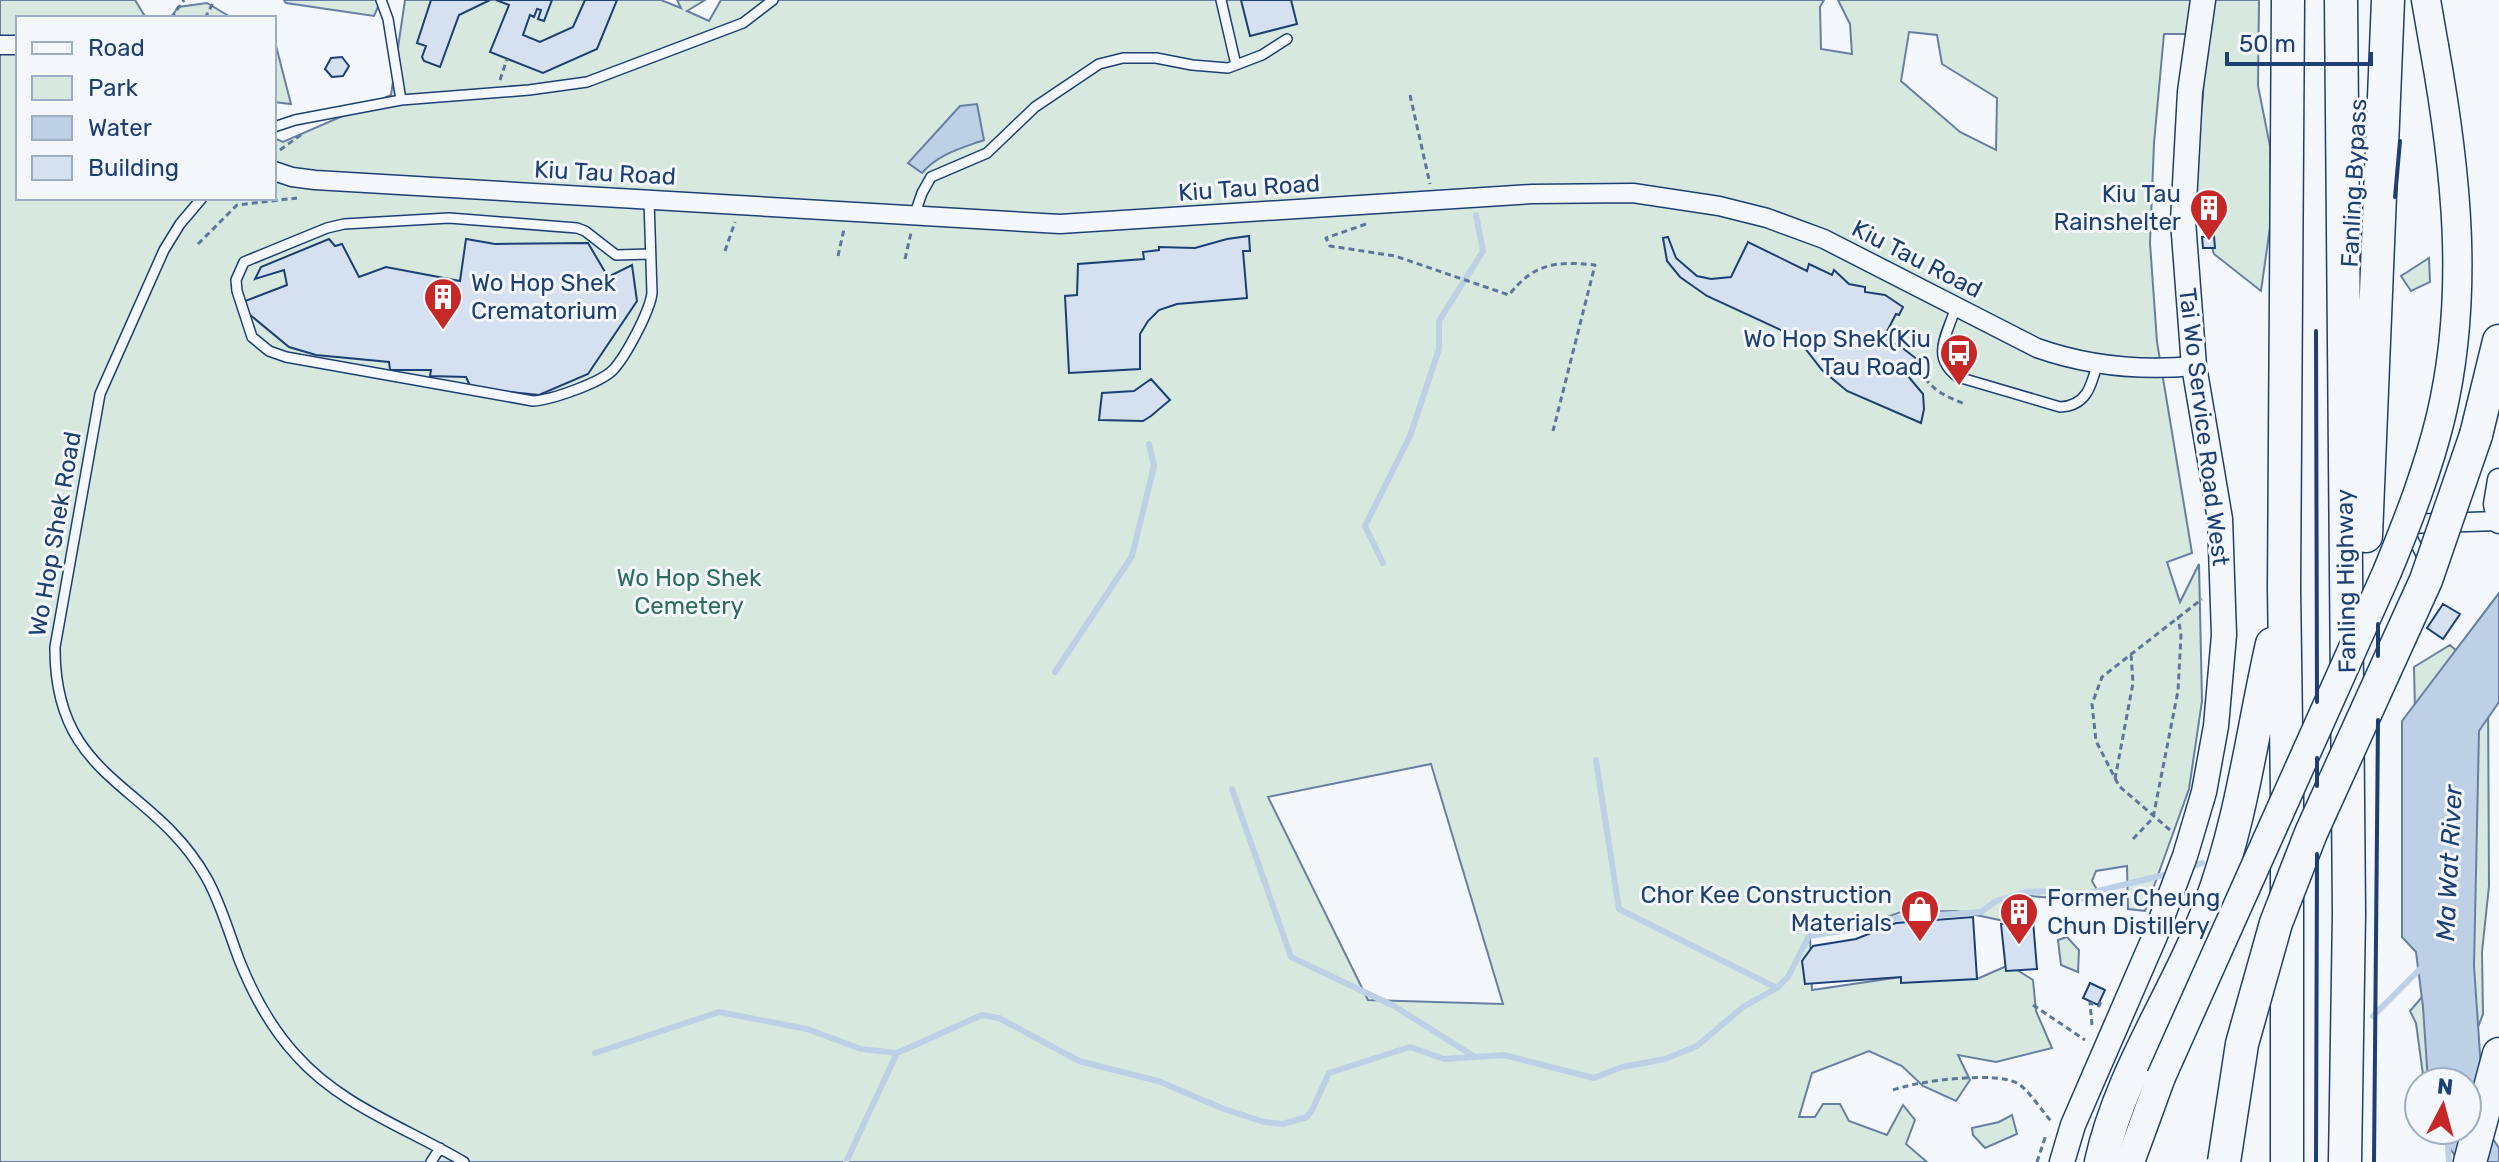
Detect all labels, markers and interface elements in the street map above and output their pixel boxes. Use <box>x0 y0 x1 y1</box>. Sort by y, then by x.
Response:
legend <box>16 16 276 200</box>
scale bar <box>2227 16 2371 66</box>
text: 50 m <box>2239 30 2296 58</box>
text: Road <box>88 34 145 62</box>
text: Park <box>88 74 139 102</box>
street label: Fanling Bypass <box>2336 98 2372 268</box>
text: Water <box>88 114 152 142</box>
text: Building <box>88 154 179 182</box>
street label: Kiu Tau Road <box>533 155 677 191</box>
street label: Kiu Tau Road <box>1177 169 1321 207</box>
place label: Kiu Tau Rainshelter <box>2054 180 2181 236</box>
building icon: Kiu Tau Rainshelter <box>2188 187 2230 242</box>
street label: Kiu Tau Road <box>1847 214 1987 304</box>
place label: Wo Hop Shek Crematorium <box>471 269 618 325</box>
building icon: Wo Hop Shek Crematorium <box>422 276 464 331</box>
street label: Tai Wo Service Road West <box>2173 286 2235 568</box>
place label: Wo Hop Shek(Kiu Tau Road) <box>1743 325 1931 381</box>
bus stop icon: Wo Hop Shek(Kiu Tau Road) <box>1938 332 1980 387</box>
street label: Wo Hop Shek Road <box>23 429 87 639</box>
street label: Fanling Highway <box>2330 489 2362 673</box>
park label: Wo Hop Shek Cemetery <box>617 564 762 620</box>
water label: Ma Wat River <box>2430 783 2469 942</box>
place label: Chor Kee Construction Materials <box>1640 881 1892 937</box>
place label: Former Cheung Chun Distillery <box>2047 884 2220 940</box>
shop icon: Chor Kee Construction Materials <box>1899 888 1941 943</box>
building icon: Former Cheung Chun Distillery <box>1998 891 2040 946</box>
north arrow <box>2403 1066 2483 1146</box>
text: N <box>2436 1072 2454 1101</box>

